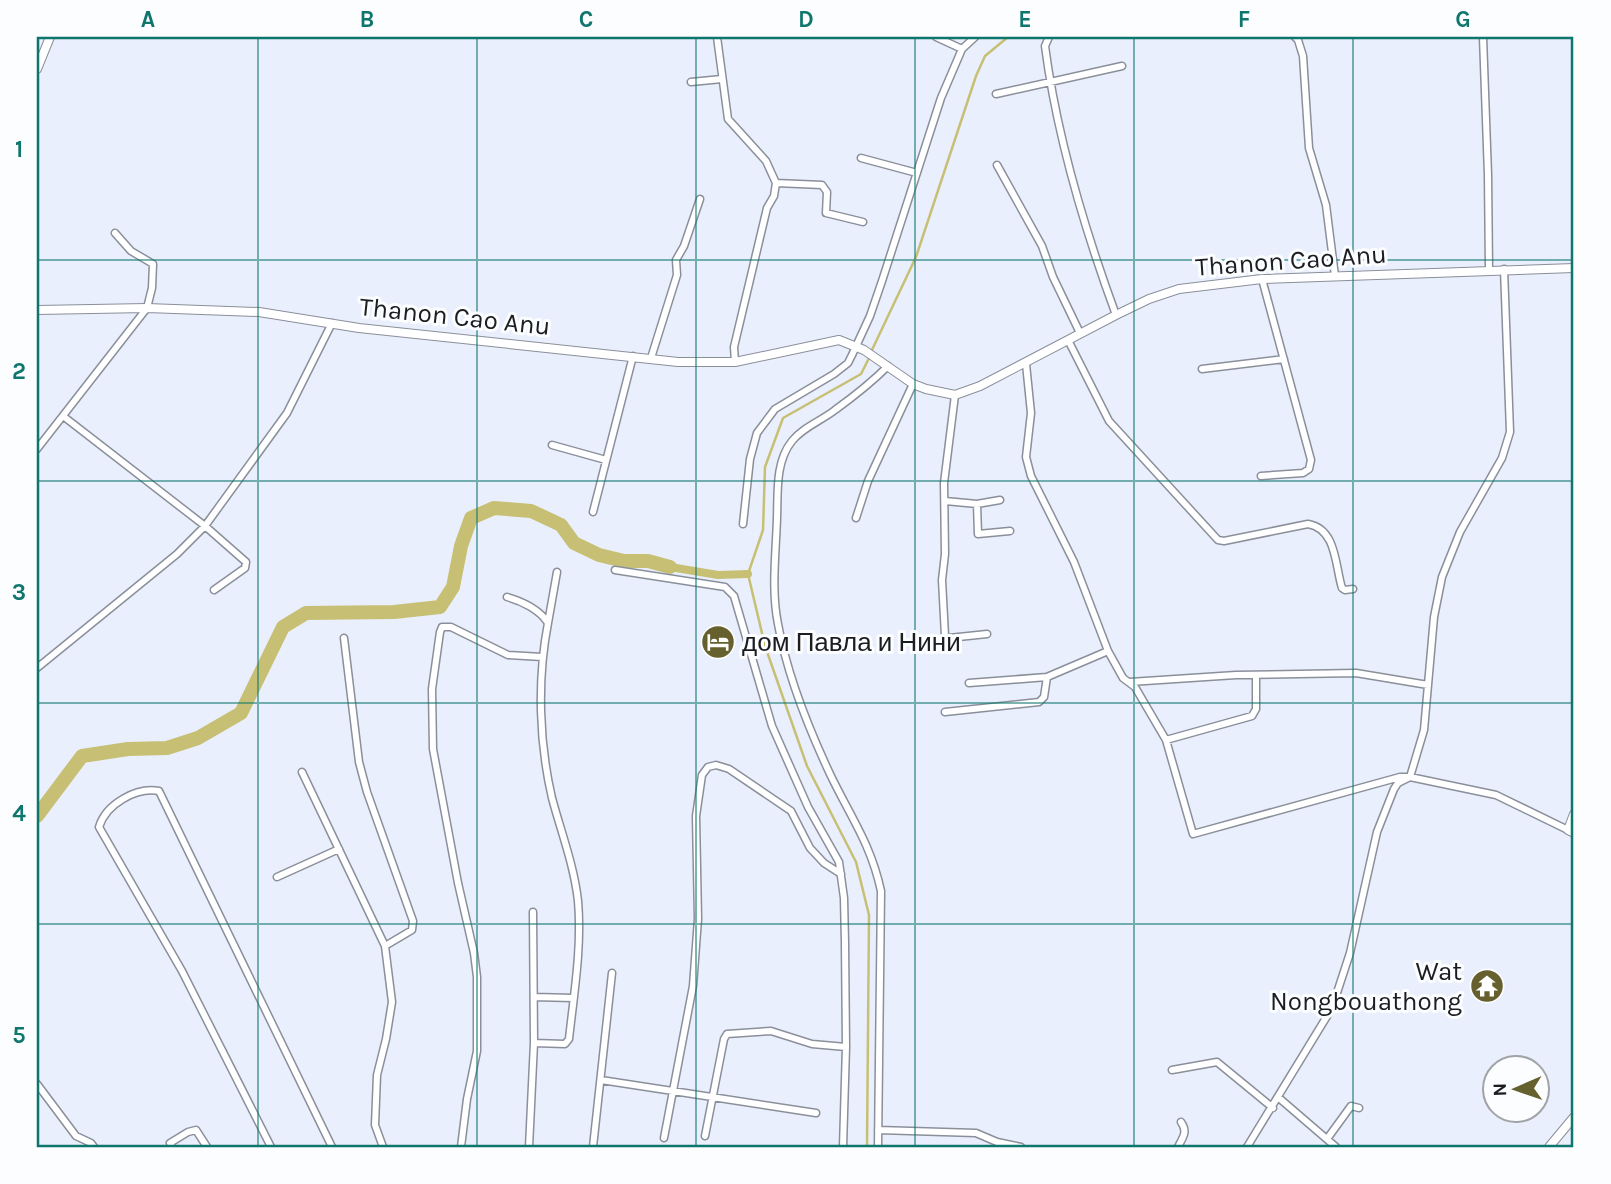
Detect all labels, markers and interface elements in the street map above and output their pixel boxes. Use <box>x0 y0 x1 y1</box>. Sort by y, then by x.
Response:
text: A <box>141 6 155 33</box>
text: B <box>360 6 374 33</box>
text: C <box>579 6 593 33</box>
text: D <box>798 6 814 33</box>
text: E <box>1018 6 1032 33</box>
text: F <box>1238 6 1250 33</box>
text: G <box>1455 6 1471 33</box>
text: 1 <box>15 136 23 163</box>
street label: Thanon Cao Anu <box>1194 238 1388 283</box>
street label: Thanon Cao Anu <box>358 291 552 342</box>
text: 2 <box>12 358 26 385</box>
text: 3 <box>12 579 26 606</box>
hotel icon: дом Павла и Нини <box>699 623 737 661</box>
place label: дом Павла и Нини <box>742 627 961 658</box>
text: 4 <box>12 800 26 827</box>
place label: Wat Nongbouathong <box>1270 956 1462 1017</box>
temple icon: Wat Nongbouathong <box>1468 967 1506 1005</box>
text: 5 <box>12 1022 26 1049</box>
north arrow <box>1482 1054 1552 1124</box>
text: N <box>1489 1082 1511 1097</box>

